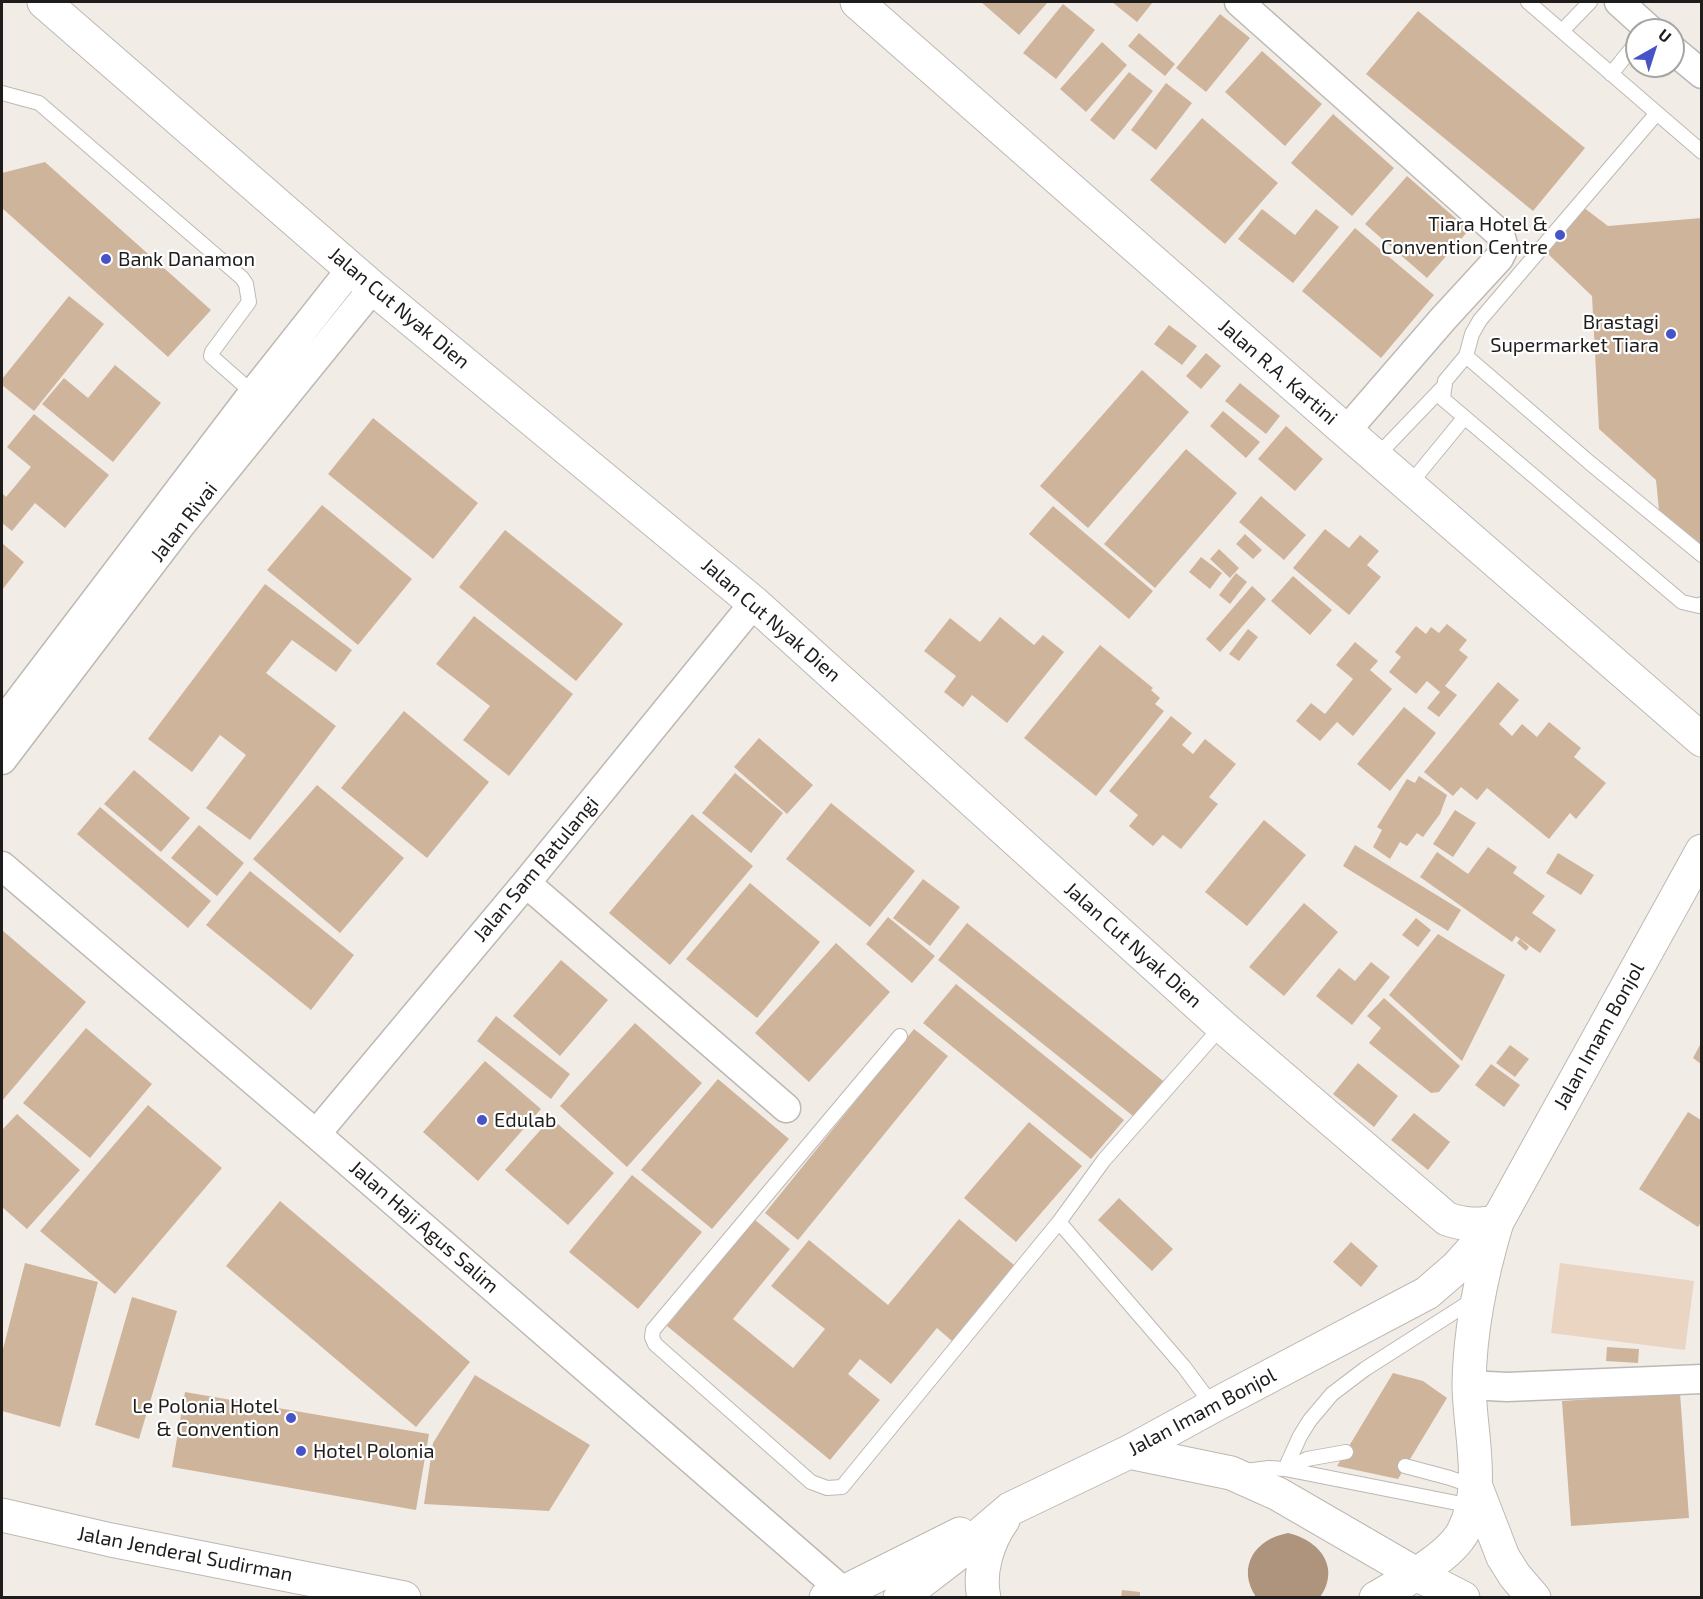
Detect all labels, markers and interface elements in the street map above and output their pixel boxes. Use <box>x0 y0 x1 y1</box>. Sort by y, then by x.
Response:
north arrow <box>1625 18 1685 78</box>
text: U <box>1655 24 1676 46</box>
place label: Tiara Hotel & Convention Centre <box>1381 212 1548 259</box>
marker: Tiara Hotel & Convention Centre <box>1553 228 1567 242</box>
street label: Jalan Cut Nyak Dien <box>324 242 474 374</box>
place label: Bank Danamon <box>118 247 255 271</box>
marker: Bank Danamon <box>99 252 113 266</box>
place label: Brastagi Supermarket Tiara <box>1490 310 1659 357</box>
street label: Jalan R.A. Kartini <box>1214 314 1342 430</box>
marker: Brastagi Supermarket Tiara <box>1664 327 1678 341</box>
street label: Jalan Rivai <box>145 477 223 567</box>
street label: Jalan Cut Nyak Dien <box>697 553 845 687</box>
street label: Jalan Sam Ratulangi <box>468 792 604 946</box>
street label: Jalan Cut Nyak Dien <box>1059 877 1207 1013</box>
street label: Jalan Imam Bonjol <box>1549 958 1649 1114</box>
place label: Edulab <box>494 1108 556 1132</box>
marker: Edulab <box>475 1113 489 1127</box>
street label: Jalan Haji Agus Salim <box>345 1156 503 1298</box>
street label: Jalan Imam Bonjol <box>1124 1363 1280 1461</box>
place label: Le Polonia Hotel & Convention <box>132 1394 279 1441</box>
marker: Le Polonia Hotel & Convention <box>284 1411 298 1425</box>
place label: Hotel Polonia <box>313 1439 434 1463</box>
marker: Hotel Polonia <box>294 1444 308 1458</box>
street label: Jalan Jenderal Sudirman <box>75 1521 295 1587</box>

